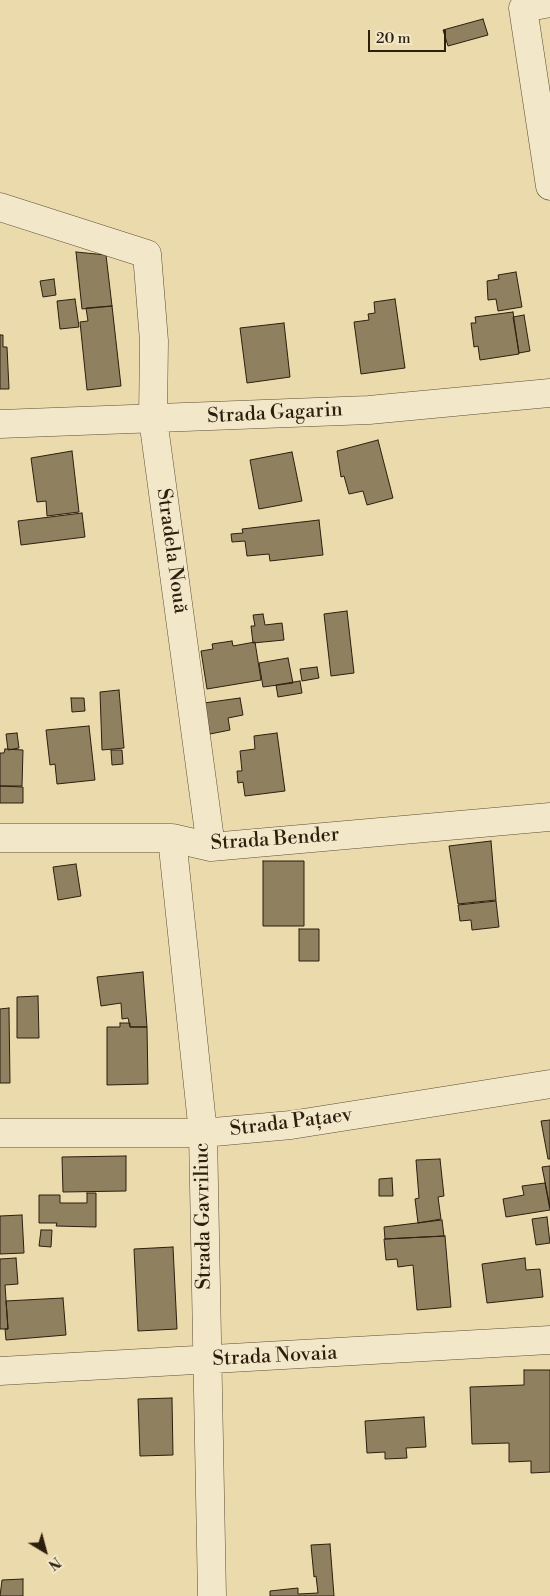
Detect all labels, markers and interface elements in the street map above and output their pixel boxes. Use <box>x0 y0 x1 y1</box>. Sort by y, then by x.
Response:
scale bar <box>370 20 448 52</box>
text: 20 m <box>376 29 411 48</box>
street label: Strada Gagarin <box>207 398 343 430</box>
street label: Stradela Nouă <box>150 487 192 615</box>
street label: Strada Bender <box>210 824 340 856</box>
street label: Strada Pațaev <box>228 1104 354 1142</box>
street label: Strada Gavriliuc <box>191 1142 217 1290</box>
street label: Strada Novaia <box>212 1342 338 1372</box>
north arrow <box>20 1526 70 1576</box>
text: N <box>44 1552 64 1573</box>

